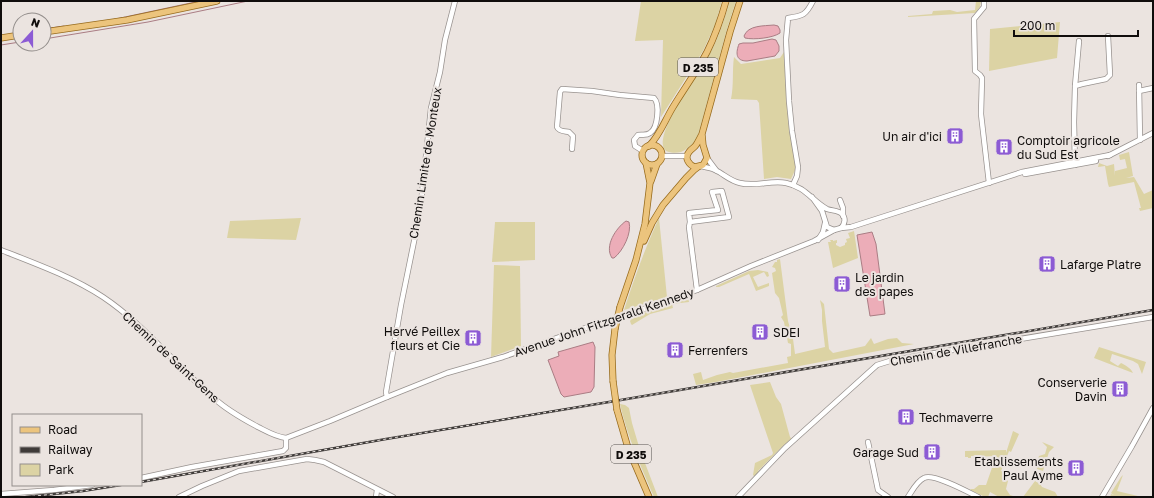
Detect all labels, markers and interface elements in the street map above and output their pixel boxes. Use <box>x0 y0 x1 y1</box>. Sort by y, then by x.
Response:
north arrow <box>12 12 52 52</box>
scale bar <box>1014 12 1138 38</box>
text: N <box>30 15 42 30</box>
text: 200 m <box>1020 18 1055 33</box>
road number: D 235 <box>678 58 718 76</box>
street label: Chemin Limite de Monteux <box>406 86 444 240</box>
building icon: Un air d'ici <box>945 126 965 146</box>
place label: Un air d'ici <box>882 129 942 144</box>
place label: Comptoir agricole du Sud Est <box>1017 133 1120 162</box>
building icon: Comptoir agricole du Sud Est <box>994 137 1014 157</box>
building icon: Lafarge Platre <box>1037 254 1057 274</box>
place label: Lafarge Platre <box>1060 257 1141 272</box>
place label: Le jardin des papes <box>855 270 914 299</box>
building icon: Le jardin des papes <box>832 274 852 294</box>
street label: Avenue John Fitzgerald Kennedy <box>512 284 696 360</box>
street label: Chemin de Saint-Gens <box>119 308 223 406</box>
building icon: SDEI <box>750 322 770 342</box>
place label: Hervé Peillex fleurs et Cie <box>384 324 460 353</box>
place label: SDEI <box>773 325 800 340</box>
building icon: Hervé Peillex fleurs et Cie <box>463 328 483 348</box>
street label: Chemin de Villefranche <box>889 331 1023 369</box>
building icon: Ferrenfers <box>665 340 685 360</box>
place label: Ferrenfers <box>688 343 748 358</box>
place label: Conserverie Davin <box>1038 375 1107 404</box>
building icon: Conserverie Davin <box>1110 379 1130 399</box>
building icon: Techmaverre <box>896 407 916 427</box>
place label: Techmaverre <box>919 410 993 425</box>
legend <box>12 414 142 486</box>
text: Road <box>48 422 77 437</box>
text: Railway <box>48 442 93 457</box>
building icon: Garage Sud <box>922 442 942 462</box>
road number: D 235 <box>611 445 651 463</box>
place label: Garage Sud <box>853 445 919 460</box>
place label: Etablissements Paul Ayme <box>974 454 1063 483</box>
building icon: Etablissements Paul Ayme <box>1066 458 1086 478</box>
text: Park <box>48 462 74 477</box>

